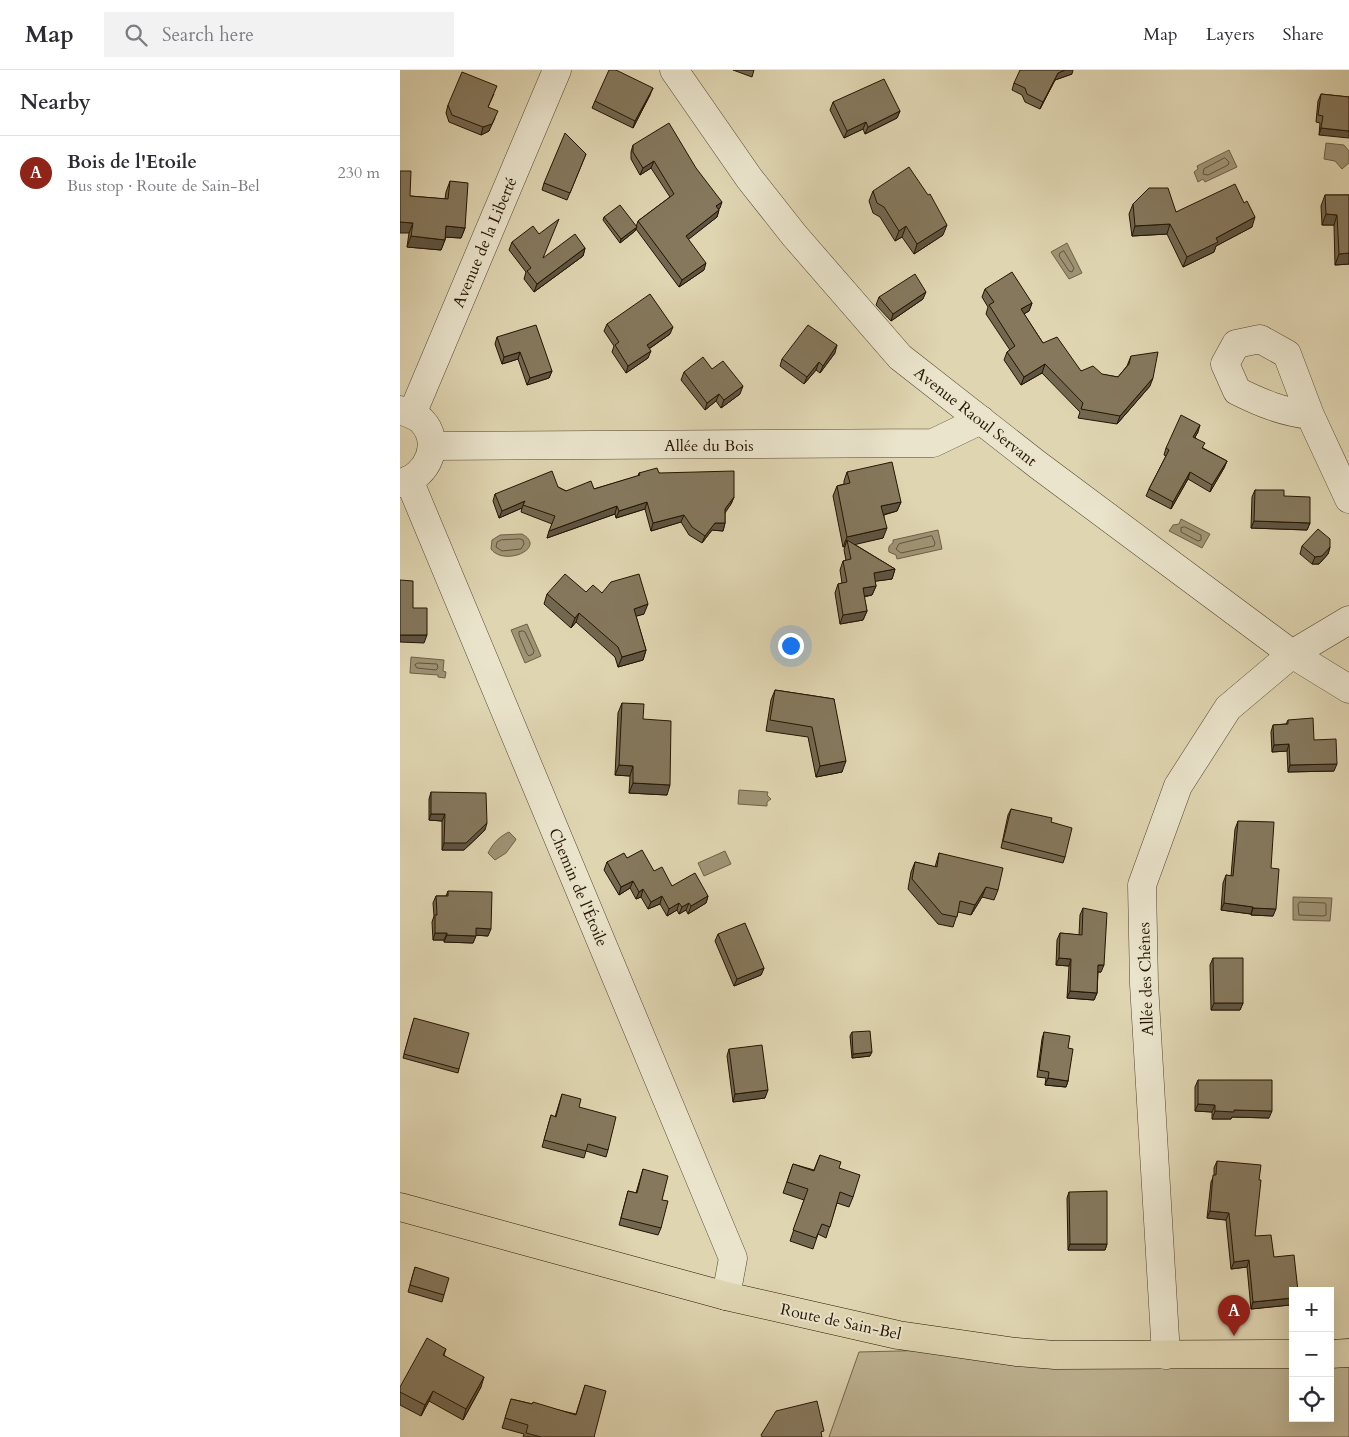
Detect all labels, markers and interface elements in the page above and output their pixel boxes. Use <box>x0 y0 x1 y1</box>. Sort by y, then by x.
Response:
search box <box>104 12 454 57</box>
text: Map <box>25 18 74 51</box>
icon: search <box>122 21 150 49</box>
text: Search here <box>162 22 254 48</box>
text: Map <box>1143 22 1178 47</box>
text: Layers <box>1206 22 1255 47</box>
text: Share <box>1283 22 1324 47</box>
text: Nearby <box>20 88 91 117</box>
text: Bois de l'Etoile <box>67 149 197 175</box>
text: A <box>30 162 42 184</box>
text: 230 m <box>338 162 380 184</box>
street label: Avenue de la Liberté <box>447 174 522 311</box>
text: Bus stop · Route de Sain-Bel <box>67 175 260 197</box>
street label: Avenue Raoul Servant <box>909 362 1041 472</box>
street label: Allée du Bois <box>664 435 754 457</box>
your location <box>778 633 804 659</box>
street label: Chemin de l'Étoile <box>543 825 613 950</box>
street label: Allée des Chênes <box>1133 922 1159 1036</box>
map controls <box>1289 1287 1334 1422</box>
button: + <box>1289 1287 1334 1332</box>
pin: A <box>1218 1295 1250 1336</box>
street label: Route de Sain-Bel <box>778 1298 903 1346</box>
button: − <box>1289 1332 1334 1377</box>
button: locate <box>1289 1377 1334 1422</box>

